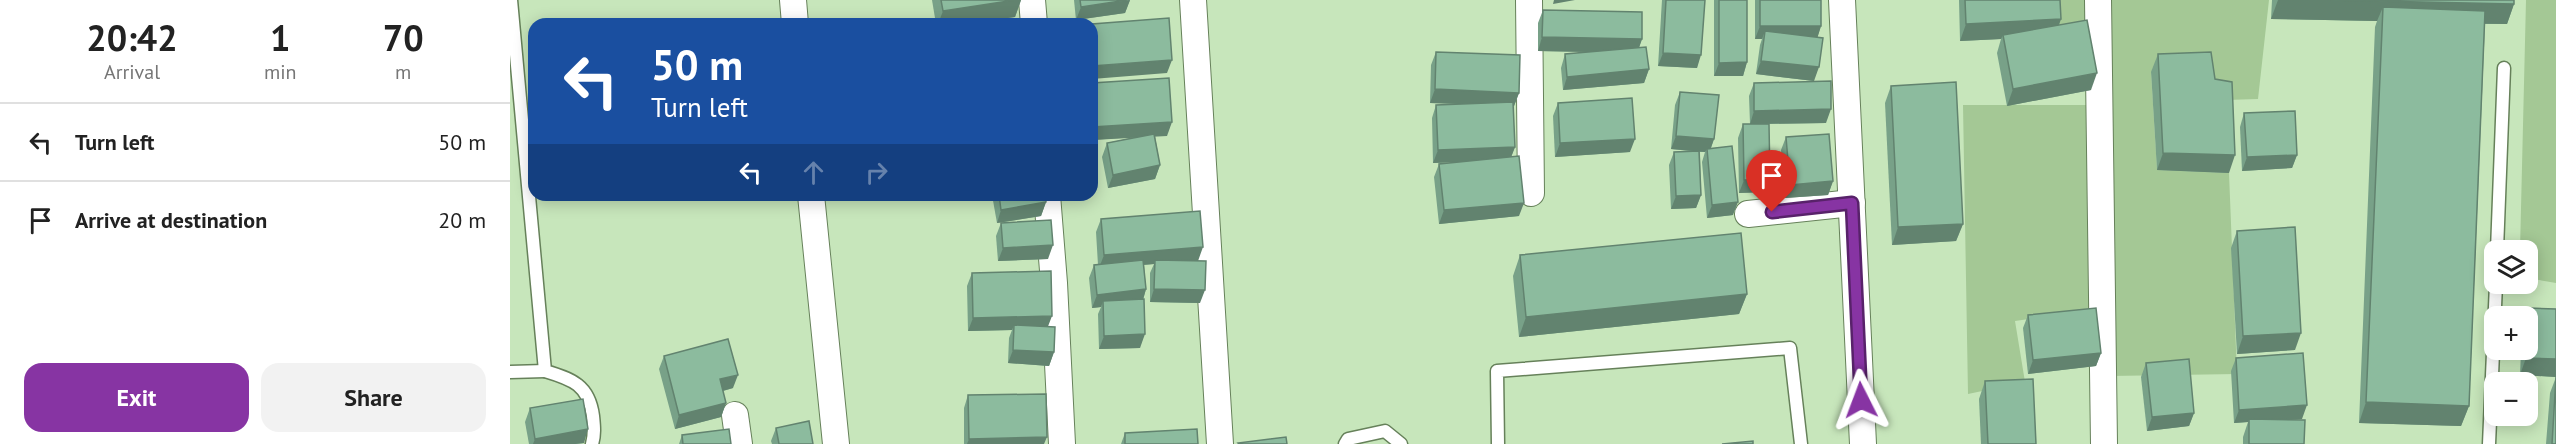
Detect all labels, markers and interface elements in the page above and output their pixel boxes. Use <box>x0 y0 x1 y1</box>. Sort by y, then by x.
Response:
text: 20:42 <box>86 14 178 61</box>
text: 1 <box>270 14 290 61</box>
text: 70 <box>383 14 424 61</box>
text: 50 m <box>651 37 743 92</box>
icon: left <box>552 42 630 120</box>
text: Arrival <box>104 59 160 85</box>
text: min <box>264 59 297 85</box>
text: m <box>395 59 411 85</box>
text: Turn left <box>651 90 748 124</box>
icon: left <box>24 126 57 159</box>
text: Turn left <box>75 128 155 156</box>
text: 50 m <box>438 128 486 156</box>
pin <box>1746 150 1797 212</box>
icon: left <box>734 156 767 189</box>
icon: ahead <box>797 156 830 189</box>
icon: right <box>860 156 893 189</box>
icon: arrive <box>1755 159 1788 192</box>
icon: arrive <box>24 204 57 237</box>
text: Arrive at destination <box>75 206 267 234</box>
text: 20 m <box>438 206 486 234</box>
map controls <box>2484 240 2538 426</box>
button: layers <box>2484 240 2538 294</box>
button: + <box>2484 306 2538 360</box>
button: Exit <box>24 363 249 432</box>
button: Share <box>261 363 486 432</box>
position arrow <box>1829 368 1893 432</box>
button: − <box>2484 372 2538 426</box>

